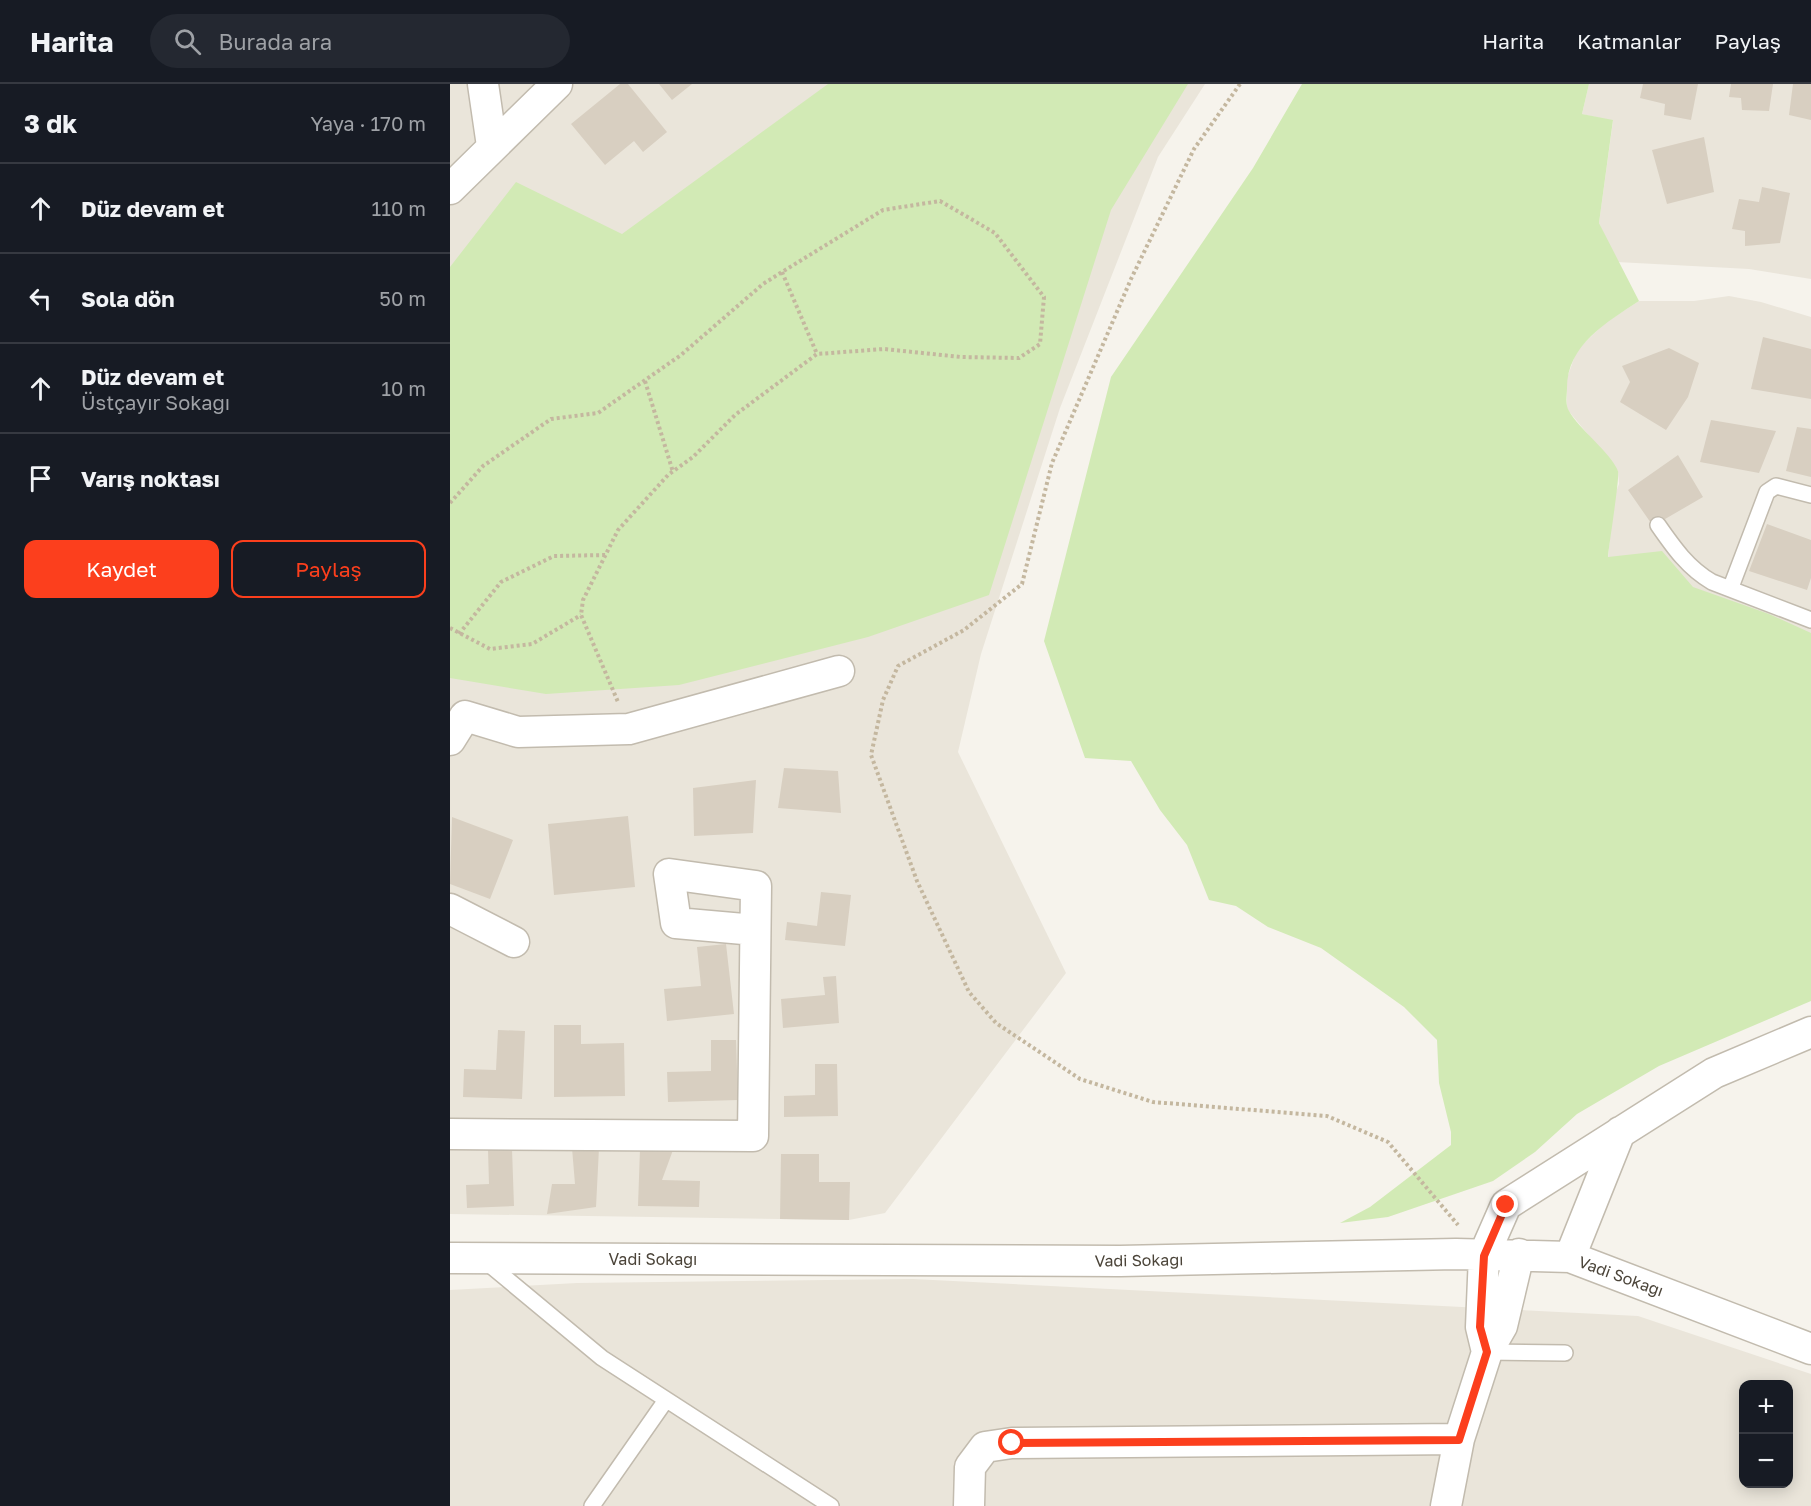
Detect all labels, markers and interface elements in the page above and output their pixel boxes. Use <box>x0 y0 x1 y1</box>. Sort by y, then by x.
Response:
search box <box>150 14 570 68</box>
text: Harita <box>30 25 114 58</box>
icon: search <box>171 25 204 58</box>
text: Burada ara <box>219 28 332 55</box>
text: Harita <box>1482 28 1544 54</box>
text: Katmanlar <box>1577 28 1682 54</box>
text: Paylaş <box>1715 28 1781 54</box>
text: 3 dk <box>24 108 77 139</box>
text: Yaya · 170 m <box>311 111 426 135</box>
icon: ahead <box>24 192 57 225</box>
text: Düz devam et <box>81 195 224 222</box>
text: 110 m <box>372 196 426 220</box>
icon: left <box>24 282 57 315</box>
text: Sola dön <box>81 285 175 312</box>
text: 50 m <box>379 286 426 310</box>
text: Düz devam et <box>81 363 224 390</box>
icon: ahead <box>24 372 57 405</box>
text: 10 m <box>381 376 426 400</box>
text: Üstçayır Sokağı <box>81 390 230 414</box>
icon: arrive <box>24 462 57 495</box>
text: Varış noktası <box>81 465 220 492</box>
button: Kaydet <box>24 540 219 598</box>
button: Paylaş <box>231 540 426 598</box>
route end <box>1492 1191 1518 1217</box>
street label: Vadi Sokağı <box>609 1249 697 1269</box>
street label: Vadi Sokağı <box>1094 1249 1184 1271</box>
street label: Vadi Sokağı <box>1576 1251 1666 1301</box>
map controls <box>1739 1380 1793 1488</box>
button: + <box>1739 1380 1793 1434</box>
route start <box>998 1429 1024 1455</box>
button: − <box>1739 1434 1793 1488</box>

